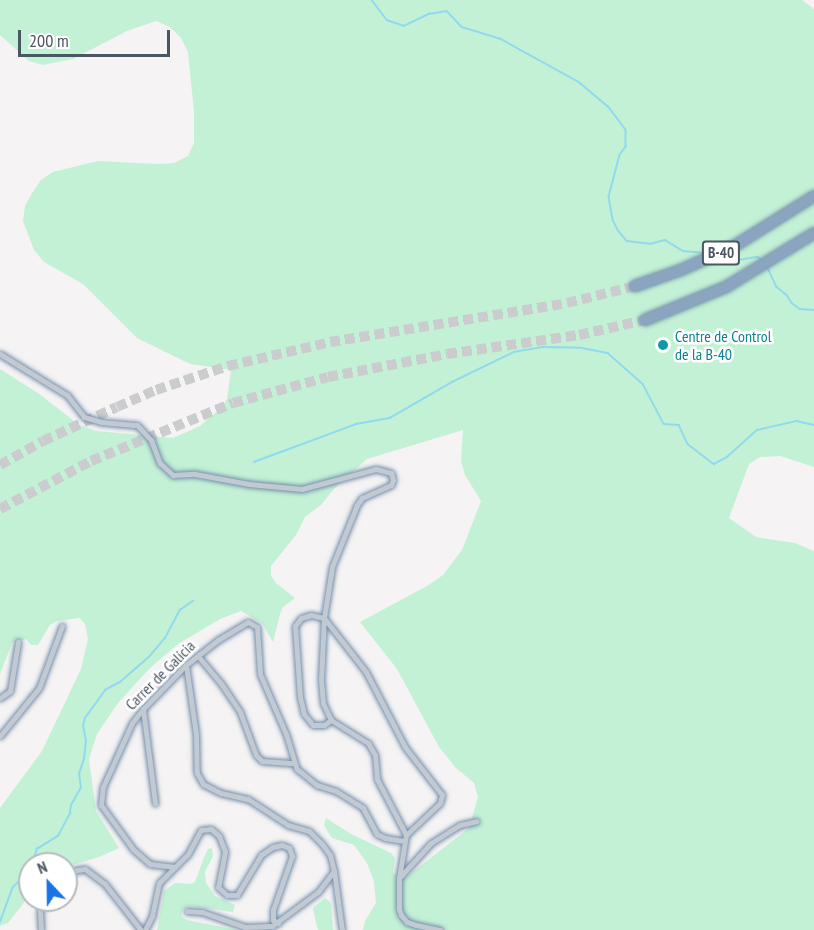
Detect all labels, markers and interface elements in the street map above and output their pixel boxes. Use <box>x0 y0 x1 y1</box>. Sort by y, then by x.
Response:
scale bar <box>21 18 172 56</box>
text: 200 m <box>29 29 69 52</box>
road number: B-40 <box>702 241 740 265</box>
place label: Centre de Control de la B-40 <box>675 326 771 364</box>
marker: Centre de Control de la B-40 <box>656 338 670 352</box>
street label: Carrer de Galícia <box>121 636 199 714</box>
north arrow <box>18 852 78 912</box>
text: N <box>34 856 50 878</box>

